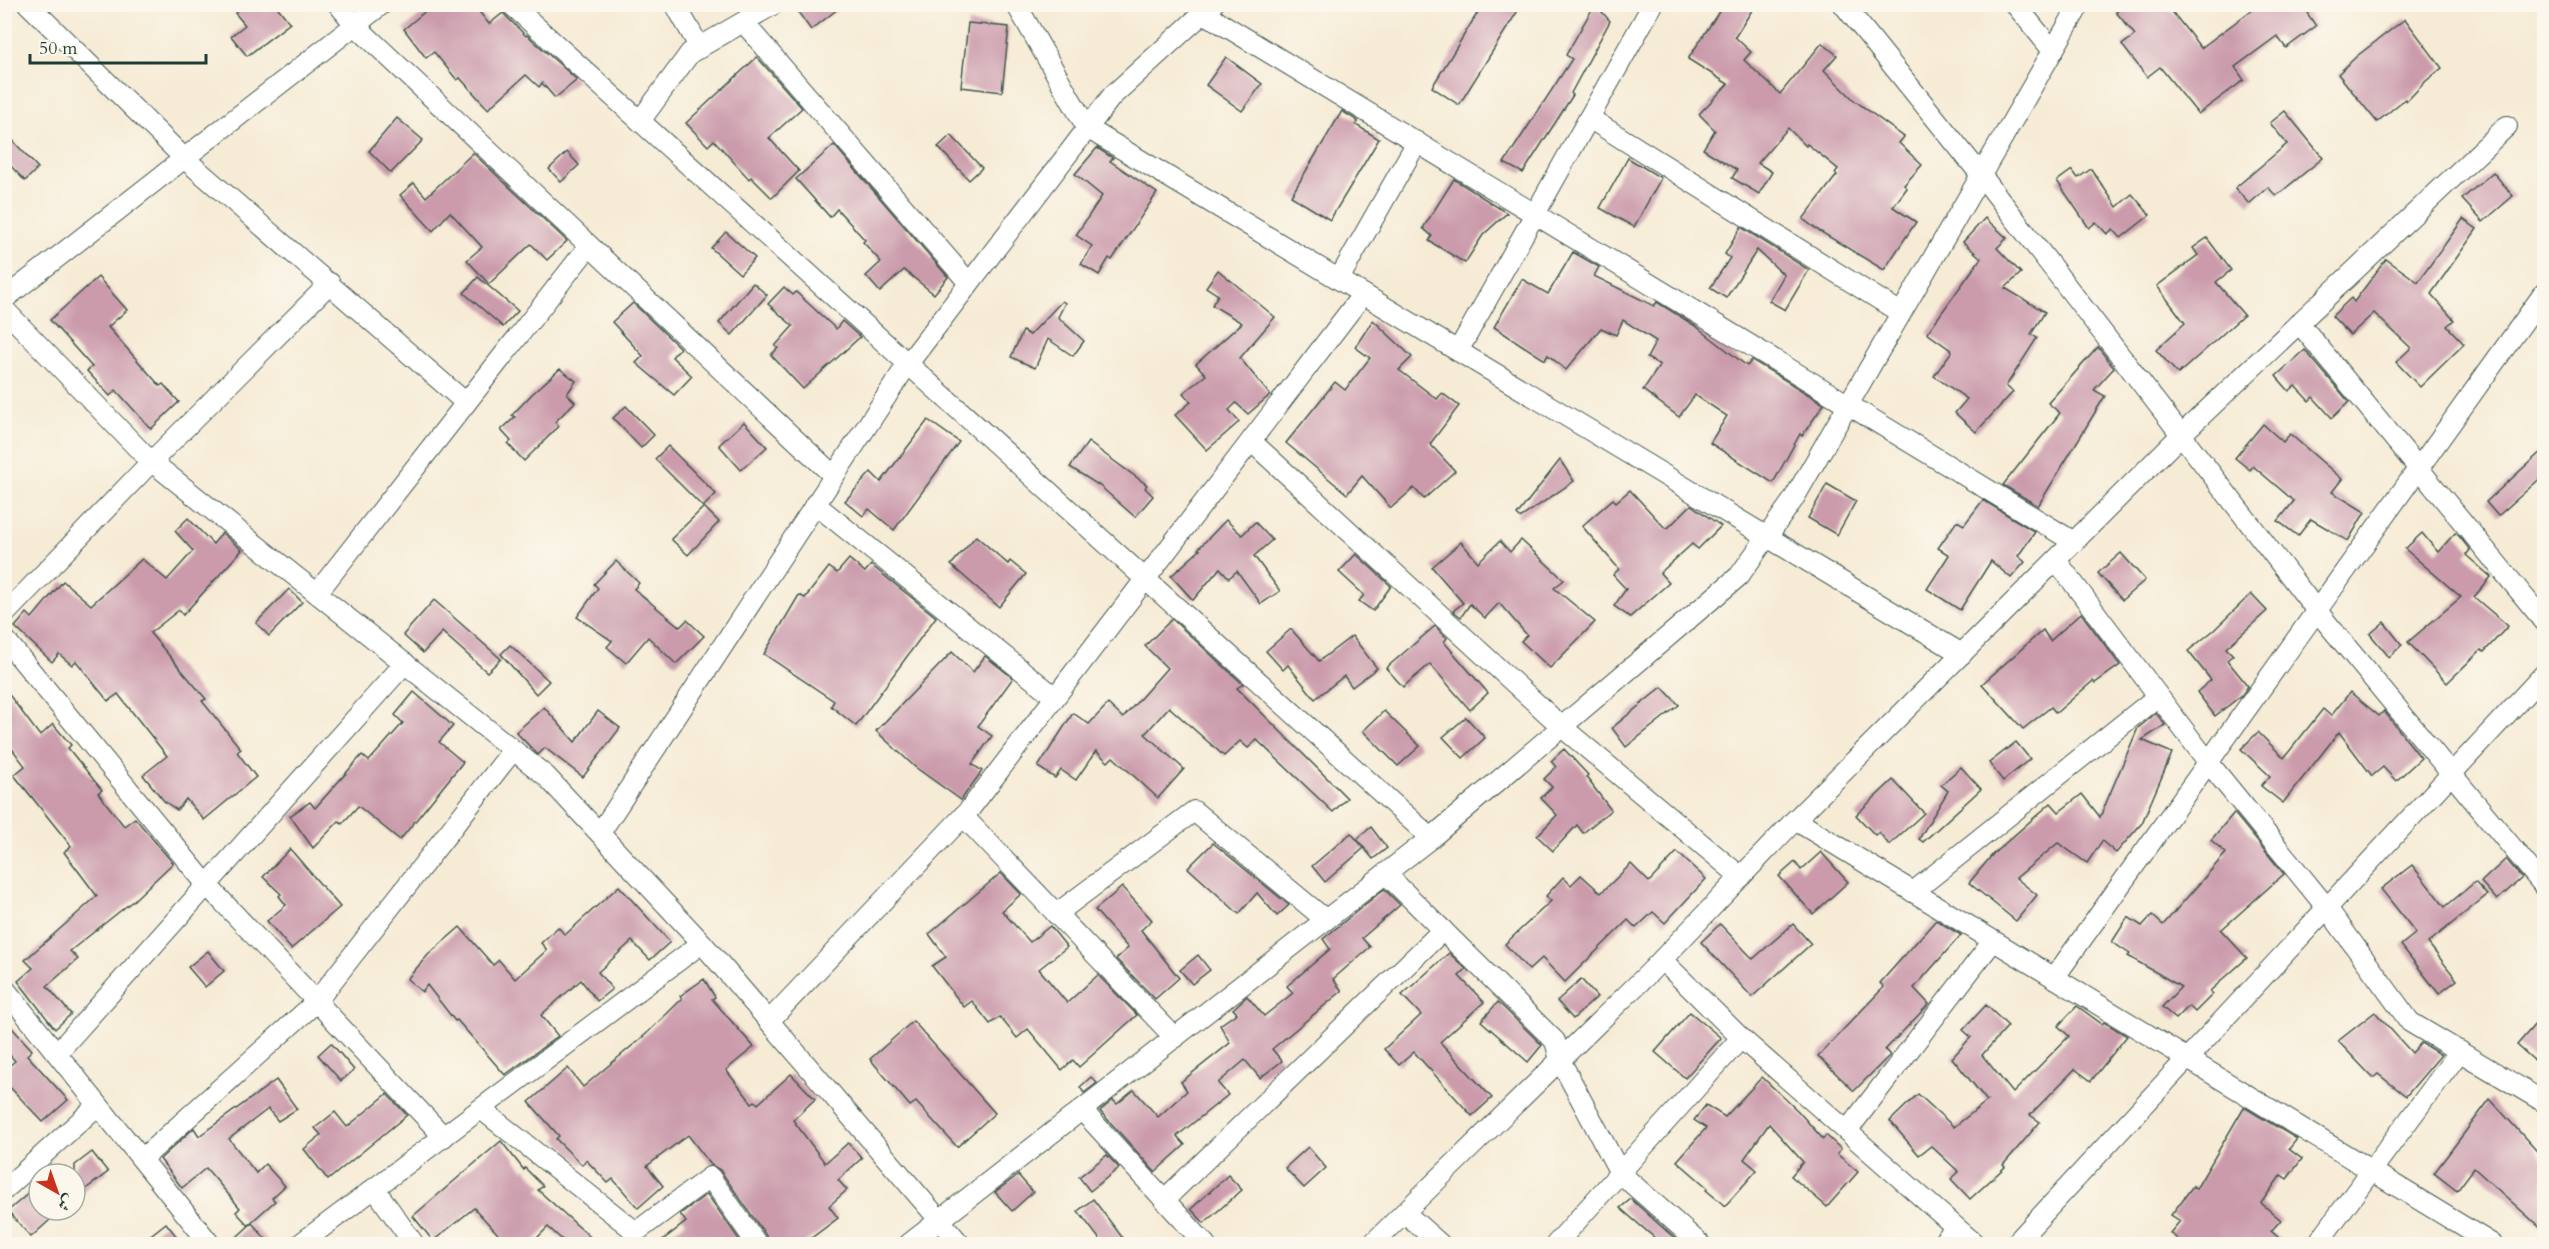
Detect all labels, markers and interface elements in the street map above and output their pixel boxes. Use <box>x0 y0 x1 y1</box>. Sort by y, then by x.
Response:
scale bar <box>30 27 206 65</box>
text: 50 m <box>39 36 78 61</box>
north arrow <box>27 1162 87 1222</box>
text: ش <box>53 1189 79 1216</box>

